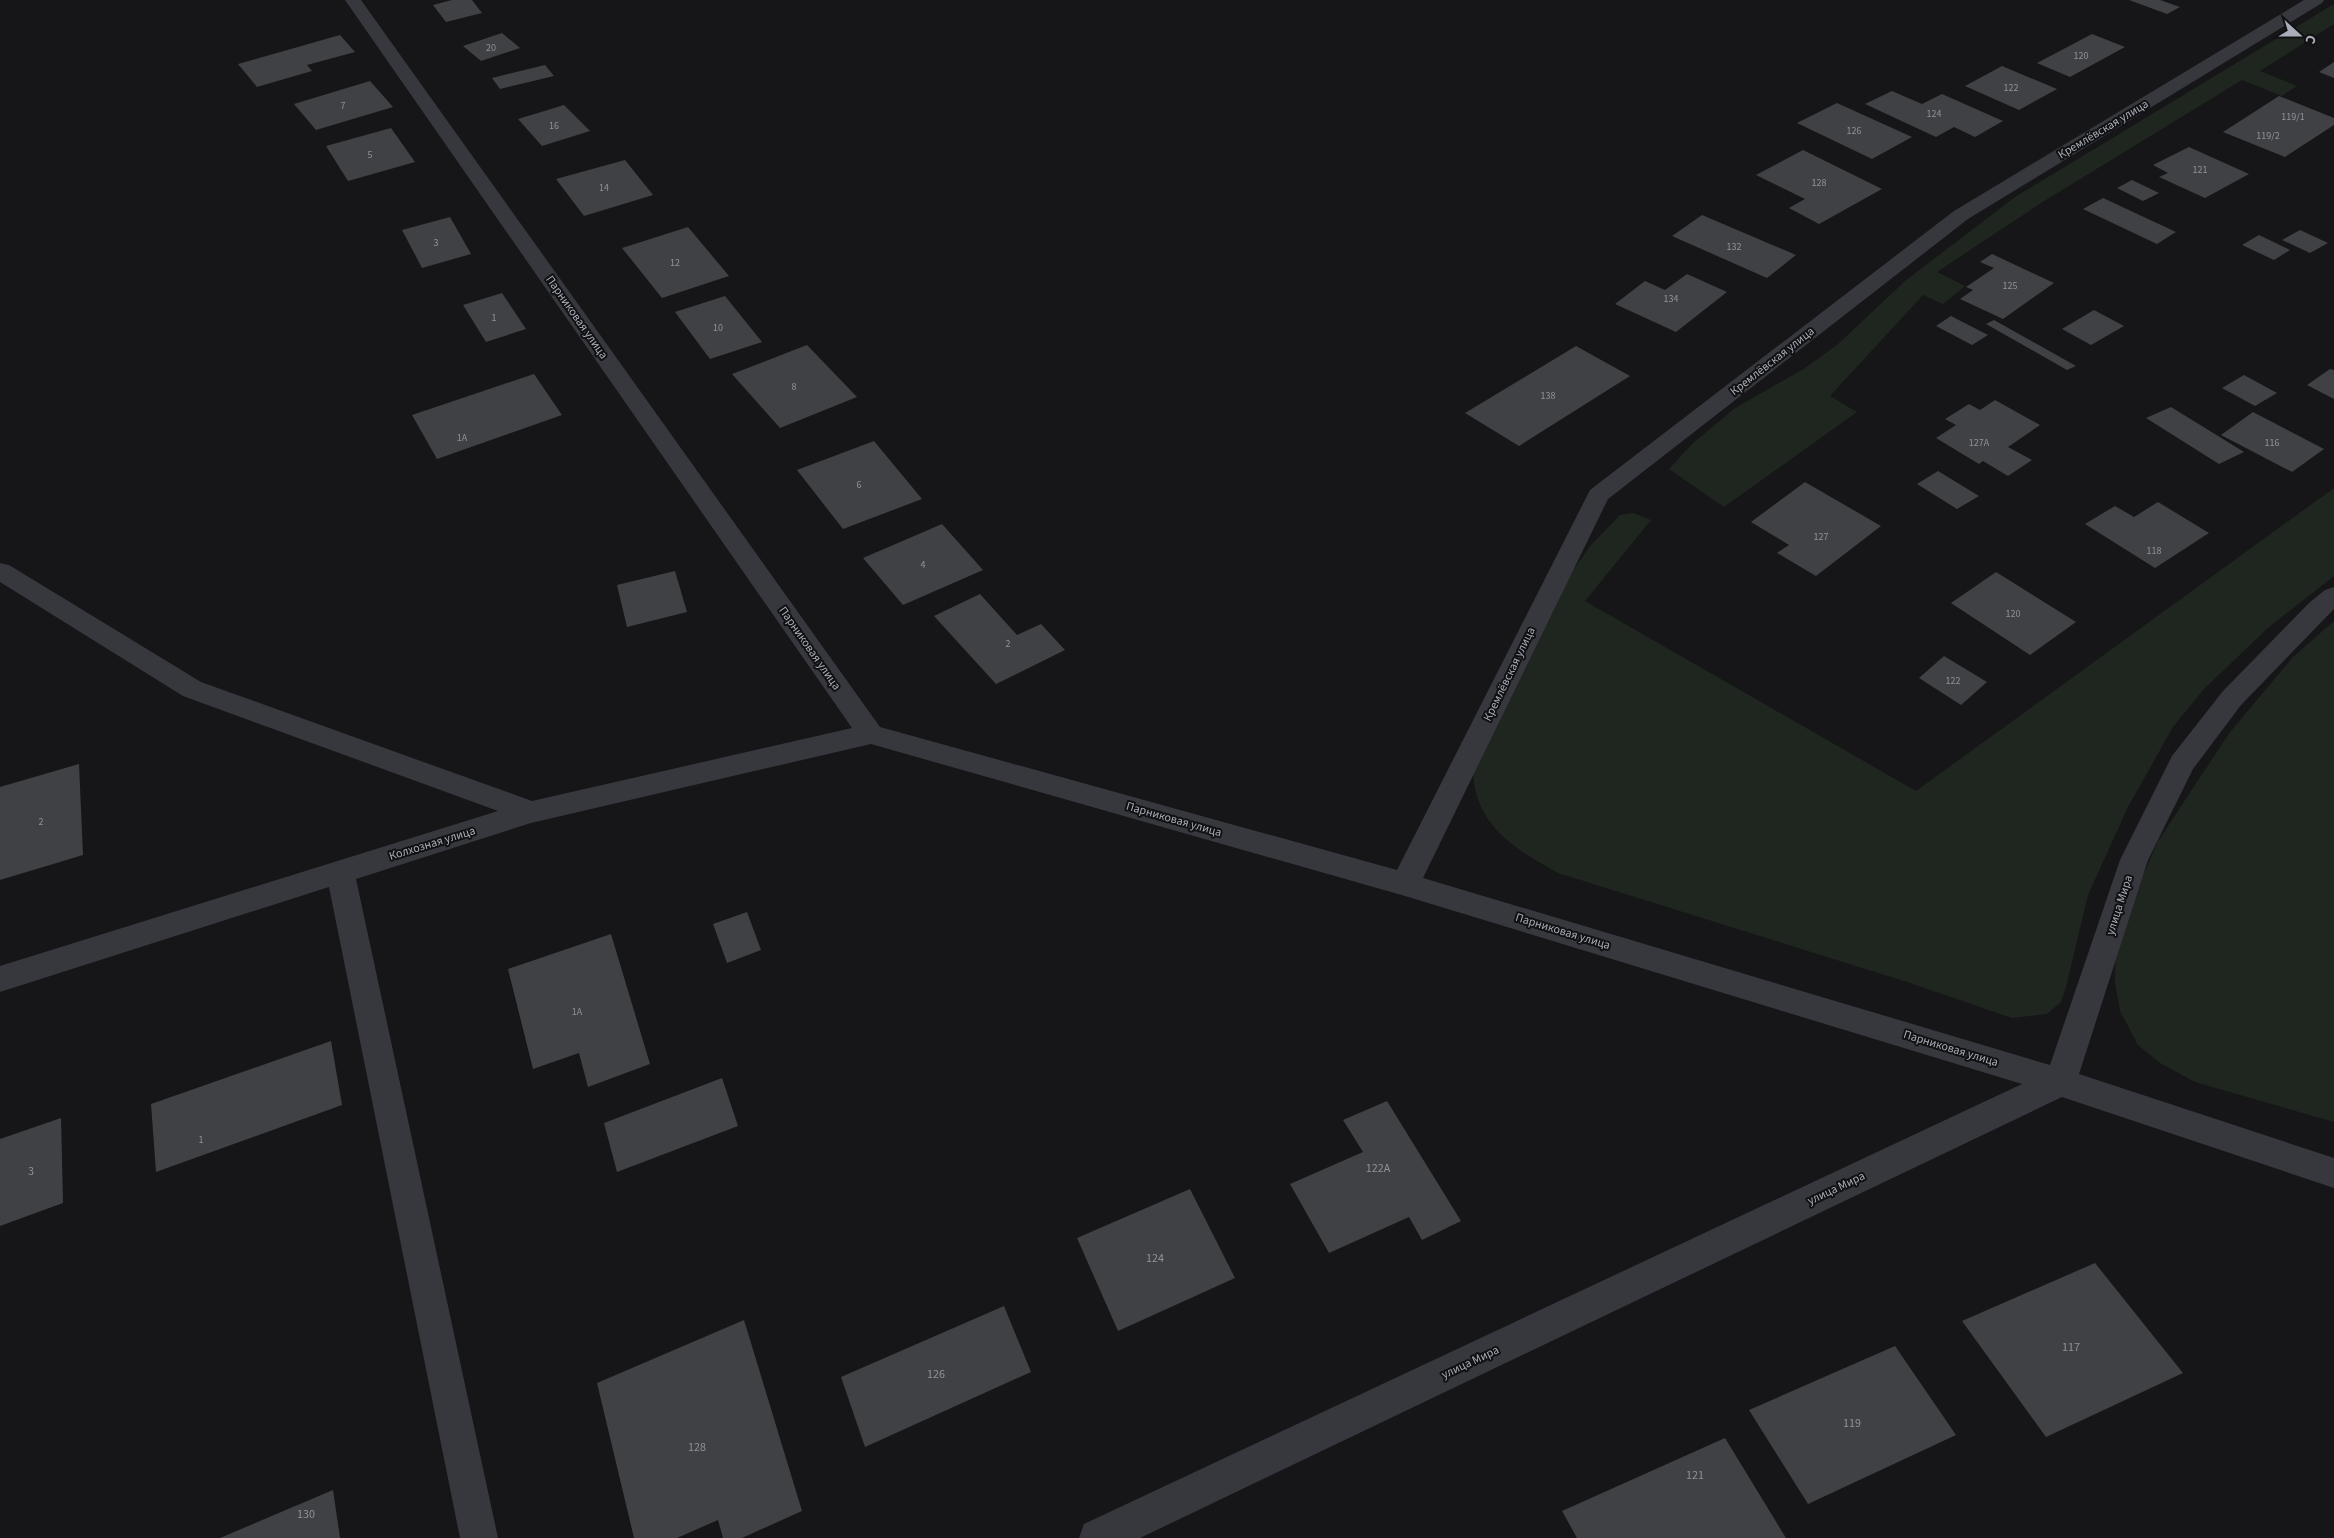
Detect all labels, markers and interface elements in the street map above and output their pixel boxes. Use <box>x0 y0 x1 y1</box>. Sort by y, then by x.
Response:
north arrow <box>2274 10 2324 60</box>
text: С <box>2299 32 2321 47</box>
house number: 20 <box>486 41 496 55</box>
house number: 120 <box>2074 49 2088 63</box>
house number: 122 <box>2004 81 2018 95</box>
street label: Кремлёвская улица <box>2055 96 2152 163</box>
house number: 7 <box>341 99 346 113</box>
house number: 124 <box>1927 107 1941 121</box>
house number: 119/1 <box>2281 110 2305 124</box>
house number: 16 <box>549 119 559 133</box>
house number: 126 <box>1847 124 1861 138</box>
house number: 119/2 <box>2256 129 2280 143</box>
house number: 5 <box>368 148 373 162</box>
house number: 121 <box>2193 163 2207 177</box>
house number: 128 <box>1812 176 1826 190</box>
house number: 14 <box>599 181 609 195</box>
house number: 3 <box>434 236 439 250</box>
house number: 132 <box>1727 240 1741 254</box>
house number: 12 <box>670 256 680 270</box>
street label: Парниковая улица <box>541 272 612 362</box>
house number: 125 <box>2003 279 2017 293</box>
house number: 134 <box>1664 292 1678 306</box>
house number: 1 <box>492 311 497 325</box>
house number: 10 <box>713 321 723 335</box>
street label: Кремлёвская улица <box>1727 323 1818 400</box>
house number: 8 <box>792 380 797 394</box>
house number: 138 <box>1541 389 1555 403</box>
house number: 1А <box>457 431 468 445</box>
house number: 127А <box>1969 436 1990 450</box>
house number: 116 <box>2265 436 2279 450</box>
house number: 6 <box>857 478 862 492</box>
house number: 127 <box>1814 530 1828 544</box>
house number: 118 <box>2147 544 2161 558</box>
house number: 4 <box>921 558 926 572</box>
street label: Парниковая улица <box>774 603 845 693</box>
house number: 120 <box>2006 607 2020 621</box>
street label: Кремлёвская улица <box>1479 624 1540 724</box>
house number: 2 <box>1006 637 1011 651</box>
house number: 122 <box>1946 674 1960 688</box>
street label: Парниковая улица <box>1124 798 1223 841</box>
house number: 2 <box>39 815 44 829</box>
street label: Колхозная улица <box>387 822 477 865</box>
street label: улица Мира <box>2102 873 2137 937</box>
street label: Парниковая улица <box>1513 909 1612 954</box>
house number: 1А <box>572 1005 583 1019</box>
street label: Парниковая улица <box>1901 1026 2000 1071</box>
house number: 1 <box>199 1133 204 1147</box>
house number: 122А <box>1366 1160 1391 1177</box>
house number: 3 <box>28 1163 34 1180</box>
street label: улица Мира <box>1805 1168 1868 1209</box>
house number: 124 <box>1146 1250 1164 1267</box>
house number: 117 <box>2062 1339 2080 1356</box>
street label: улица Мира <box>1439 1342 1502 1383</box>
house number: 126 <box>927 1366 945 1383</box>
house number: 119 <box>1843 1415 1861 1432</box>
house number: 128 <box>688 1439 706 1456</box>
house number: 121 <box>1686 1467 1704 1484</box>
house number: 130 <box>297 1506 315 1523</box>

